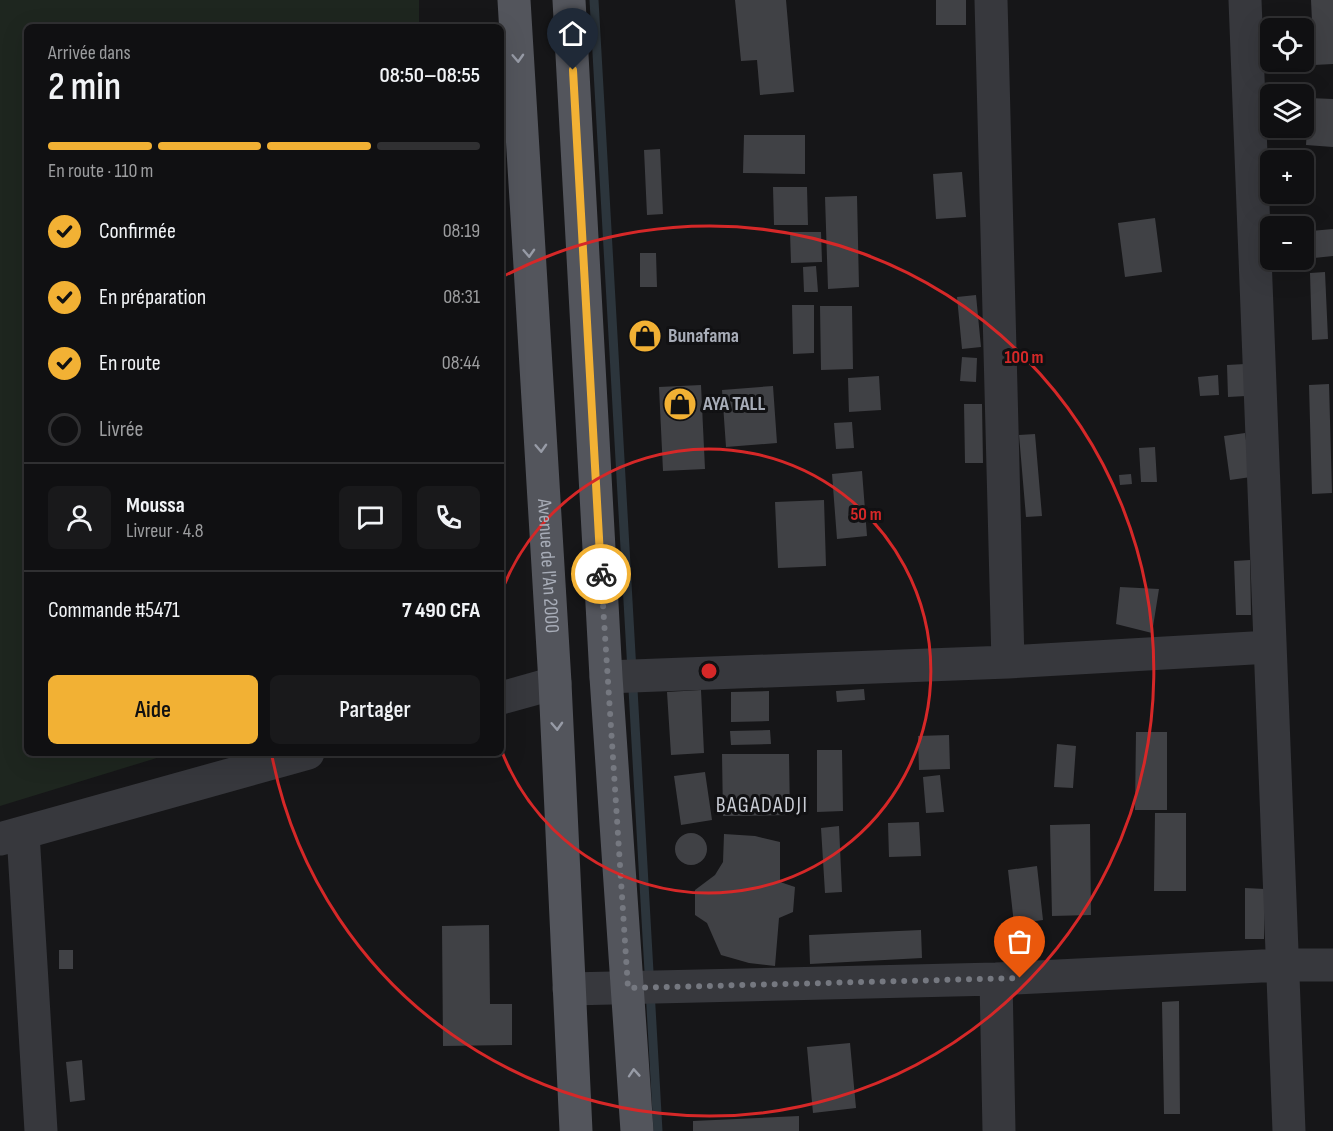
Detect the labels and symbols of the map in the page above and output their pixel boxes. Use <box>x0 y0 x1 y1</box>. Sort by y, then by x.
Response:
pin <box>547 8 598 70</box>
one-way arrow <box>511 54 524 63</box>
one-way arrow <box>523 249 536 258</box>
shop icon: Bunafama <box>627 318 663 354</box>
place label: Bunafama <box>668 324 739 348</box>
text: 100 m <box>1005 347 1044 368</box>
shop icon: AYA TALL <box>662 386 698 422</box>
place label: AYA TALL <box>702 392 765 416</box>
one-way arrow <box>534 443 547 452</box>
street label: Avenue de l'An 2000 <box>532 497 564 634</box>
text: 50 m <box>850 504 882 525</box>
courier <box>571 544 631 604</box>
centre of rings <box>699 661 719 681</box>
one-way arrow <box>551 722 564 731</box>
district label: BAGADADJI <box>716 792 808 819</box>
pin <box>994 916 1045 978</box>
one-way arrow <box>627 1068 640 1077</box>

